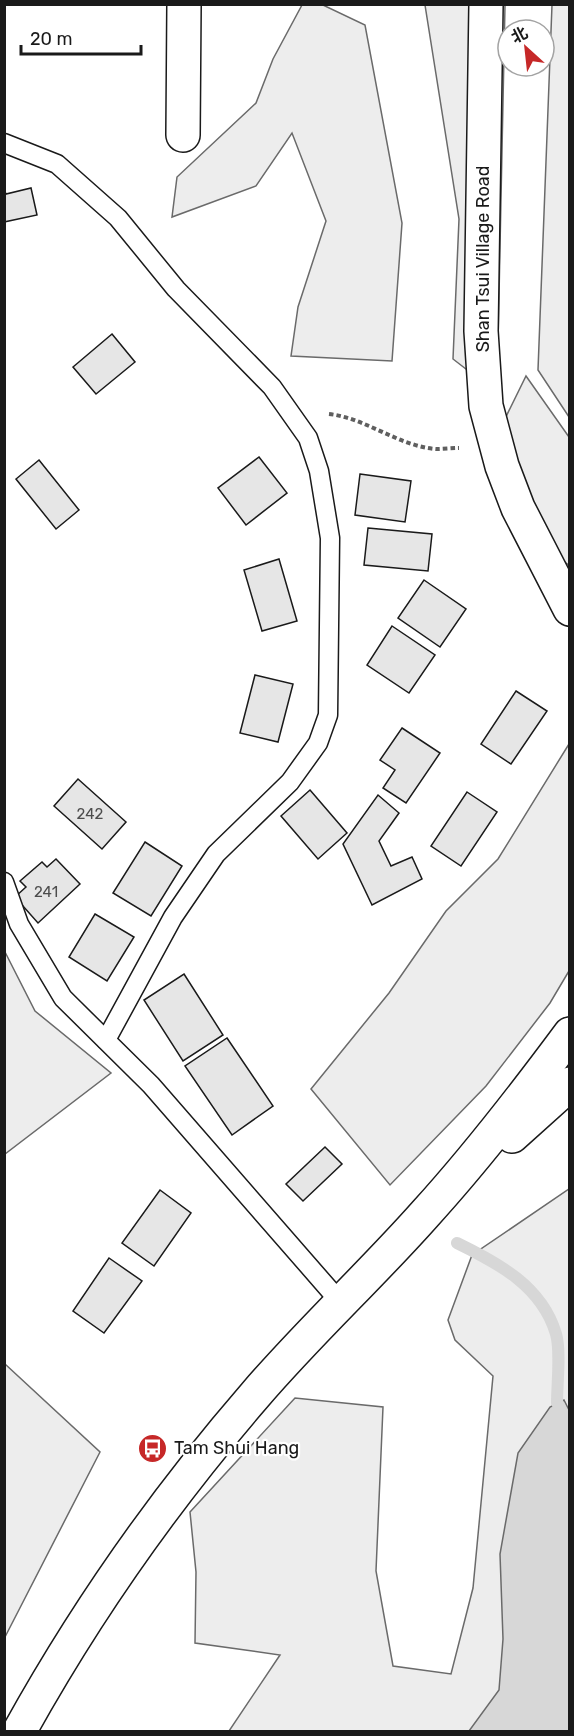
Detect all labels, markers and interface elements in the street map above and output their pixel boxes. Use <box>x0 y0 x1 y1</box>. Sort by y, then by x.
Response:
scale bar <box>21 18 141 56</box>
north arrow <box>496 18 556 78</box>
text: 北 <box>508 23 531 47</box>
text: 20 m <box>30 28 72 50</box>
street label: Shan Tsui Village Road <box>472 166 494 352</box>
house number: 242 <box>77 805 104 823</box>
house number: 241 <box>34 883 58 901</box>
bus stop icon: Tam Shui Hang <box>137 1432 169 1464</box>
place label: Tam Shui Hang <box>174 1437 299 1459</box>

